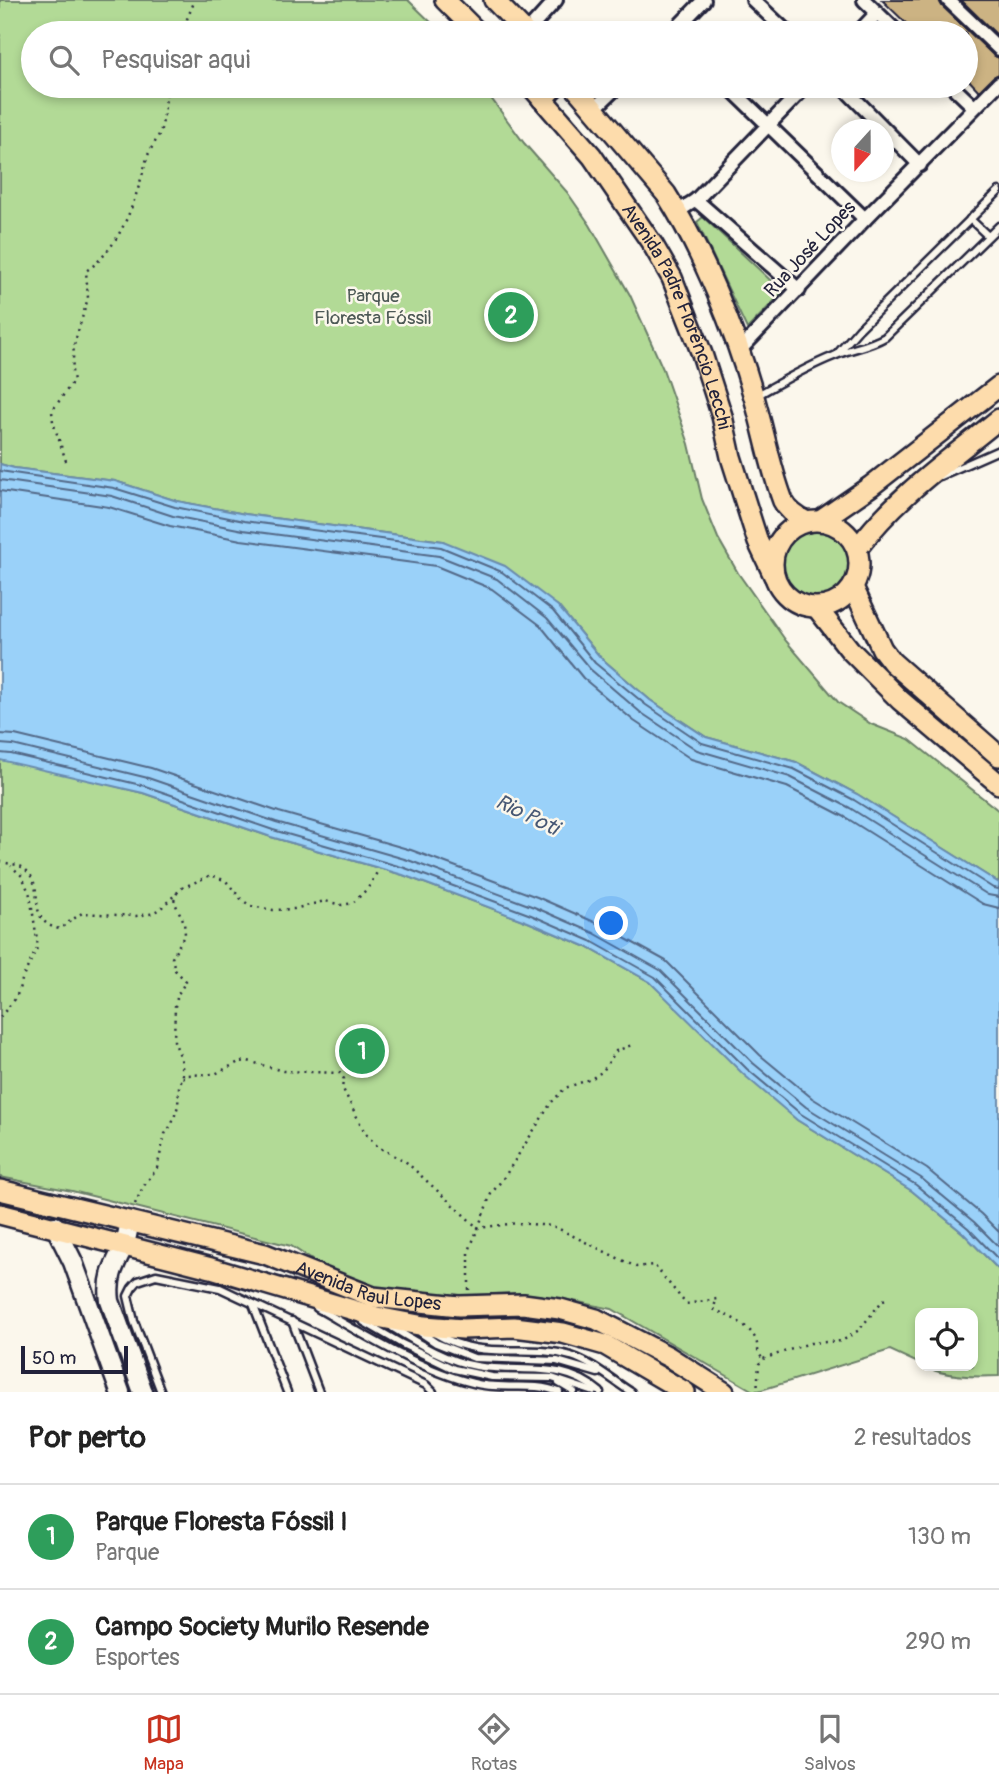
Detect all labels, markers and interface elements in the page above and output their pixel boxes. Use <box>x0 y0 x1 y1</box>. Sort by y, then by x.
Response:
search box <box>21 21 978 98</box>
icon: search <box>45 41 83 79</box>
text: Pesquisar aqui <box>101 44 250 76</box>
north arrow <box>831 119 894 182</box>
street label: Rua José Lopes <box>759 195 861 302</box>
street label: Avenida Padre Florêncio Lecchi <box>616 199 737 432</box>
park label: Parque Floresta Fóssil <box>314 284 432 330</box>
pin: 2 <box>488 289 534 341</box>
water label: Rio Poti <box>491 788 566 843</box>
your location <box>594 906 628 940</box>
pin: 1 <box>339 1025 385 1077</box>
street label: Avenida Raul Lopes <box>292 1255 443 1316</box>
map controls <box>915 1308 978 1371</box>
button: locate <box>915 1308 978 1371</box>
scale bar <box>21 1343 128 1375</box>
text: 50 m <box>32 1346 76 1370</box>
text: Por perto <box>28 1419 146 1456</box>
text: 2 resultados <box>854 1423 971 1452</box>
text: Parque Floresta Fóssil I <box>95 1506 348 1538</box>
text: 1 <box>47 1522 56 1551</box>
text: 130 m <box>908 1522 971 1551</box>
text: Parque <box>95 1538 159 1567</box>
text: Campo Society Murilo Resende <box>95 1611 429 1643</box>
text: 2 <box>45 1627 57 1656</box>
text: 290 m <box>905 1627 971 1656</box>
text: Esportes <box>95 1643 180 1672</box>
tab: Mapa <box>143 1710 184 1776</box>
tab: Rotas <box>471 1710 517 1776</box>
tab: Salvos <box>804 1710 856 1776</box>

